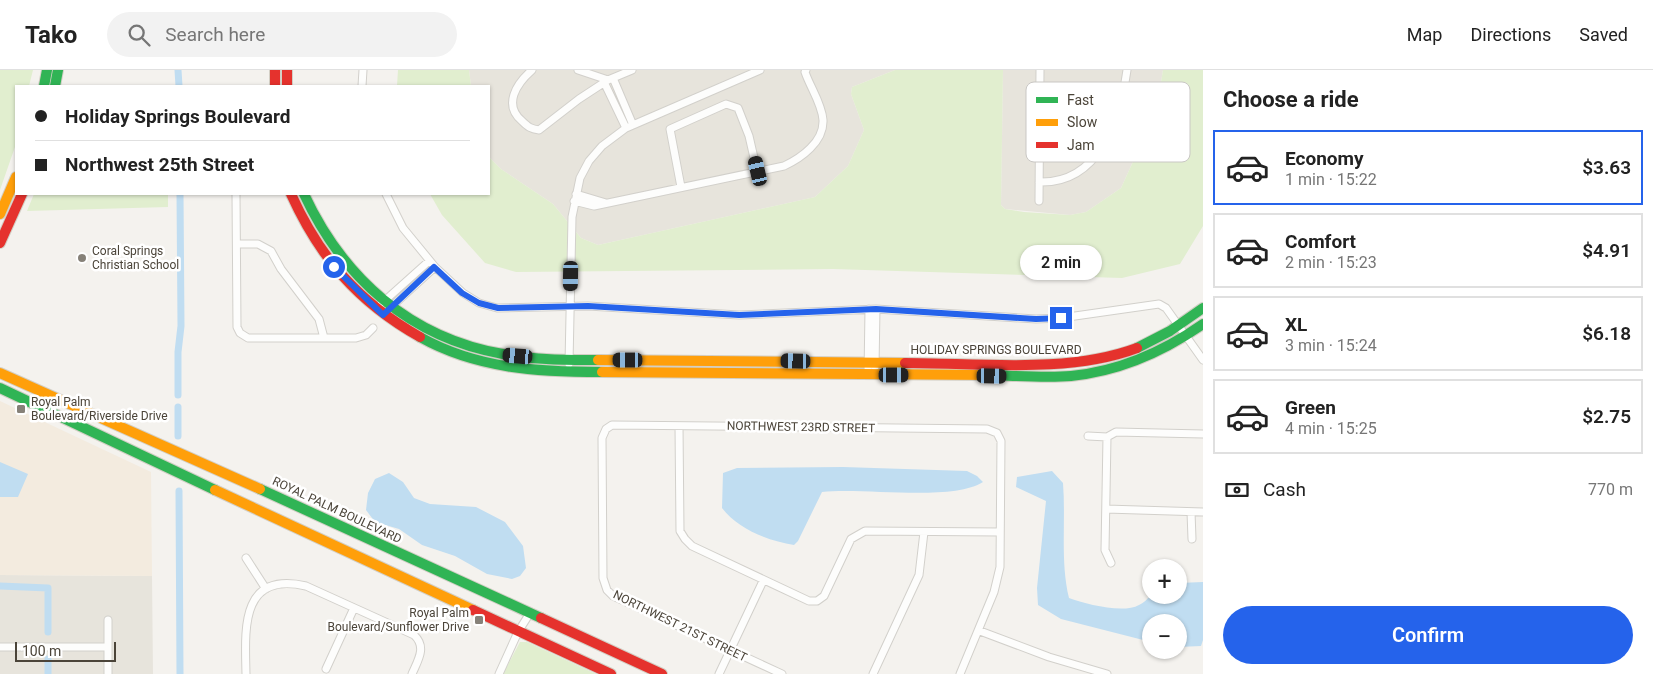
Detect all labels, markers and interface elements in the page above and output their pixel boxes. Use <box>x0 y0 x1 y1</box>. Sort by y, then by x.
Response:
search box <box>107 12 457 57</box>
text: Tako <box>25 21 77 49</box>
icon: search <box>125 21 153 49</box>
text: Search here <box>165 23 265 46</box>
text: Map <box>1407 24 1442 45</box>
text: Directions <box>1470 24 1551 45</box>
text: Saved <box>1579 24 1628 45</box>
legend <box>1026 82 1190 162</box>
text: Choose a ride <box>1223 87 1359 112</box>
text: Fast <box>1067 92 1094 108</box>
text: Holiday Springs Boulevard <box>65 105 290 128</box>
text: Slow <box>1067 114 1098 130</box>
text: Jam <box>1067 137 1095 153</box>
icon: car <box>1225 145 1270 190</box>
text: Economy <box>1285 147 1364 170</box>
text: Northwest 25th Street <box>65 153 254 176</box>
car <box>747 155 768 187</box>
text: $3.63 <box>1582 156 1631 179</box>
text: 1 min · 15:22 <box>1285 170 1377 189</box>
icon: car <box>1225 228 1270 273</box>
text: Comfort <box>1285 230 1356 253</box>
text: $4.91 <box>1582 239 1631 262</box>
place label: Coral Springs Christian School <box>92 244 179 272</box>
callout: 2 min <box>1020 246 1102 280</box>
marker: Coral Springs Christian School <box>76 252 88 264</box>
text: 2 min <box>1041 253 1081 272</box>
text: 2 min · 15:23 <box>1285 253 1377 272</box>
route start <box>323 256 345 278</box>
car <box>563 261 578 291</box>
route end <box>1050 307 1072 329</box>
icon: car <box>1225 311 1270 356</box>
text: XL <box>1285 313 1307 336</box>
text: $6.18 <box>1582 322 1631 345</box>
text: 3 min · 15:24 <box>1285 336 1377 355</box>
street label: HOLIDAY SPRINGS BOULEVARD <box>910 343 1082 357</box>
car <box>502 347 533 365</box>
car <box>613 353 643 368</box>
car <box>780 353 811 369</box>
car <box>879 368 909 383</box>
car <box>976 368 1007 384</box>
icon: car <box>1225 394 1270 439</box>
place label: Royal Palm Boulevard/Riverside Drive <box>31 395 168 423</box>
text: Green <box>1285 396 1336 419</box>
marker: Royal Palm Boulevard/Riverside Drive <box>15 403 27 415</box>
text: $2.75 <box>1582 405 1631 428</box>
street label: NORTHWEST 23RD STREET <box>727 419 875 435</box>
text: 4 min · 15:25 <box>1285 419 1377 438</box>
street label: ROYAL PALM BOULEVARD <box>270 474 404 546</box>
icon: cash <box>1223 476 1251 504</box>
text: Cash <box>1263 478 1306 501</box>
text: 770 m <box>1588 480 1633 499</box>
map controls <box>1142 559 1187 659</box>
button: + <box>1142 559 1187 604</box>
street label: NORTHWEST 21ST STREET <box>611 587 749 665</box>
place label: Royal Palm Boulevard/Sunflower Drive <box>328 606 469 634</box>
button: Confirm <box>1223 606 1633 664</box>
marker: Royal Palm Boulevard/Sunflower Drive <box>473 614 485 626</box>
button: − <box>1142 614 1187 659</box>
scale bar <box>15 639 116 662</box>
text: 100 m <box>22 643 61 659</box>

